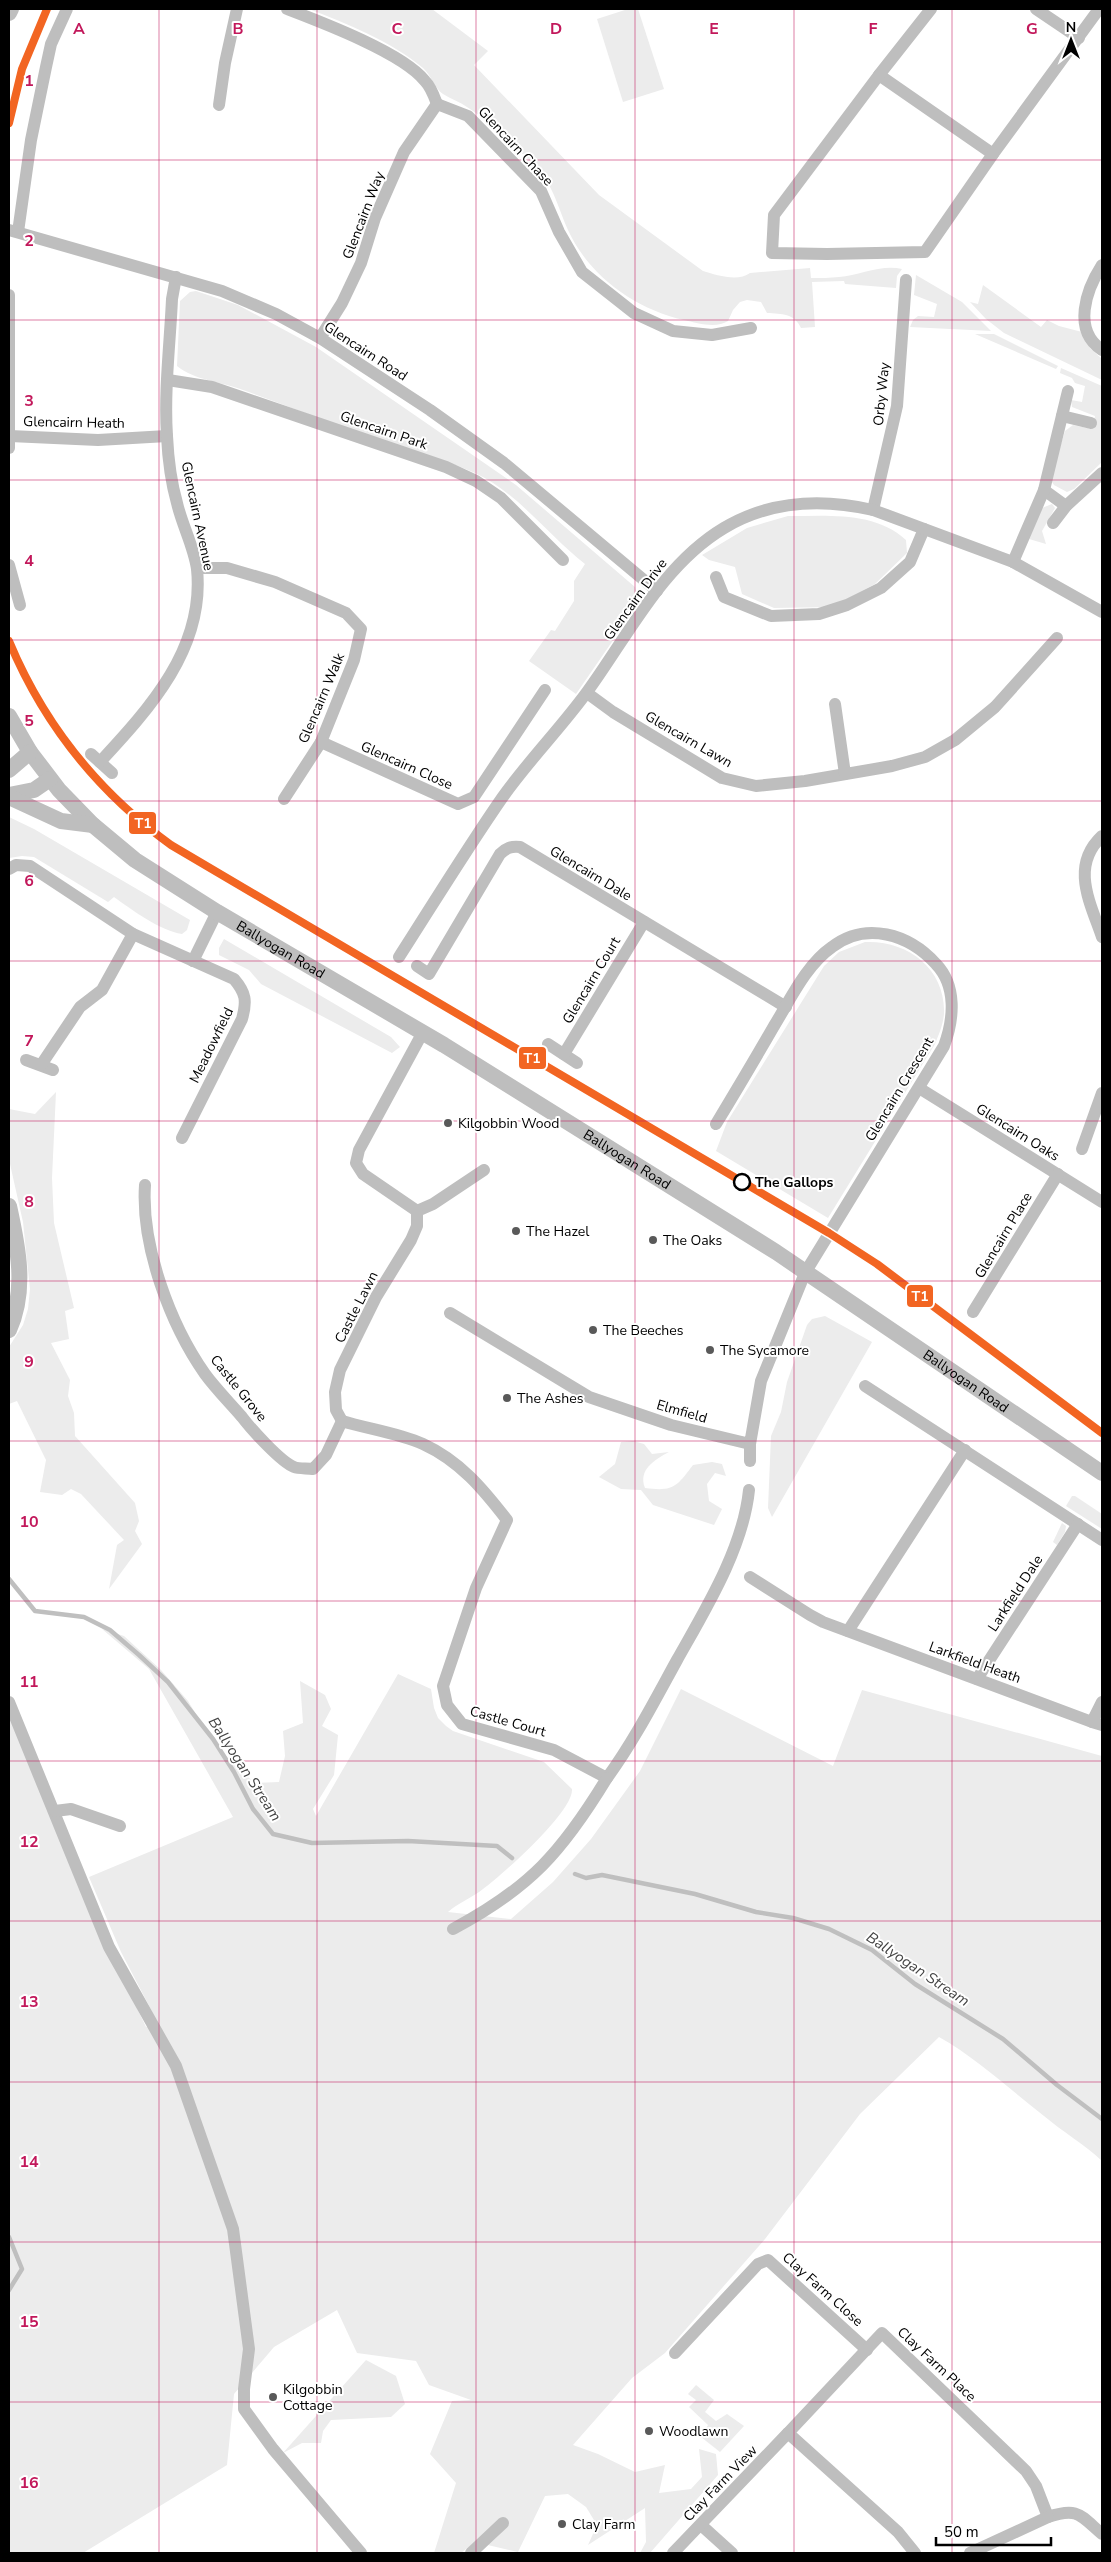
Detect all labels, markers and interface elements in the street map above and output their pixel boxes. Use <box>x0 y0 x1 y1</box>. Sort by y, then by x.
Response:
north arrow <box>1046 15 1096 65</box>
text: A <box>73 18 85 40</box>
text: B <box>232 18 244 40</box>
text: C <box>392 18 403 40</box>
text: D <box>550 18 562 40</box>
text: E <box>709 18 719 40</box>
text: F <box>869 18 878 40</box>
text: G <box>1026 18 1038 40</box>
text: N <box>1066 18 1076 37</box>
text: 1 <box>24 70 34 92</box>
street label: Glencairn Chase <box>474 102 557 190</box>
street label: Glencairn Way <box>338 168 389 262</box>
text: 2 <box>24 230 34 252</box>
street label: Glencairn Road <box>320 317 411 385</box>
street label: Orby Way <box>869 361 894 427</box>
text: 3 <box>24 390 34 412</box>
street label: Glencairn Park <box>338 407 431 455</box>
street label: Glencairn Heath <box>23 412 125 433</box>
street label: Glencairn Avenue <box>177 460 218 572</box>
text: 4 <box>24 550 34 572</box>
street label: Glencairn Drive <box>599 555 671 644</box>
street label: Glencairn Walk <box>294 649 349 746</box>
street label: Glencairn Lawn <box>642 707 736 772</box>
text: 5 <box>24 710 34 732</box>
street label: Glencairn Close <box>358 737 456 794</box>
line badge: T1 <box>128 811 157 835</box>
text: T1 <box>134 814 152 833</box>
street label: Glencairn Dale <box>546 841 635 905</box>
text: 6 <box>24 870 34 892</box>
street label: Ballyogan Road <box>233 916 328 983</box>
street label: Glencairn Court <box>558 933 625 1027</box>
street label: Meadowfield <box>185 1004 238 1086</box>
text: 7 <box>24 1030 34 1052</box>
street label: Glencairn Crescent <box>861 1034 938 1145</box>
line badge: T1 <box>518 1046 547 1070</box>
text: T1 <box>523 1049 541 1068</box>
street label: Glencairn Oaks <box>972 1099 1063 1166</box>
place label: Kilgobbin Wood <box>458 1114 560 1133</box>
marker: Kilgobbin Wood <box>442 1117 454 1129</box>
street label: Ballyogan Road <box>580 1125 674 1194</box>
marker: The Gallops <box>733 1173 751 1191</box>
place label: The Gallops <box>755 1173 834 1192</box>
street label: Glencairn Place <box>970 1189 1037 1282</box>
text: 8 <box>24 1191 34 1213</box>
place label: The Hazel <box>526 1222 590 1241</box>
marker: The Hazel <box>510 1225 522 1237</box>
place label: The Oaks <box>663 1231 722 1250</box>
marker: The Oaks <box>647 1234 659 1246</box>
street label: Castle Lawn <box>330 1268 383 1346</box>
line badge: T1 <box>906 1284 934 1308</box>
text: T1 <box>911 1287 929 1306</box>
place label: The Beeches <box>603 1321 684 1340</box>
marker: The Beeches <box>587 1324 599 1336</box>
place label: The Sycamore <box>720 1341 809 1360</box>
marker: The Sycamore <box>704 1344 716 1356</box>
street label: Ballyogan Road <box>919 1345 1012 1417</box>
text: 9 <box>24 1351 34 1373</box>
street label: Castle Grove <box>206 1351 271 1426</box>
place label: The Ashes <box>517 1389 584 1408</box>
marker: The Ashes <box>501 1392 513 1404</box>
street label: Elmfield <box>654 1395 709 1428</box>
text: 10 <box>19 1511 39 1533</box>
street label: Larkfield Dale <box>984 1551 1047 1635</box>
street label: Larkfield Heath <box>926 1637 1023 1688</box>
text: 11 <box>19 1671 39 1693</box>
street label: Castle Court <box>468 1702 548 1741</box>
water label: Ballyogan Stream <box>204 1713 286 1825</box>
text: 12 <box>19 1831 39 1853</box>
water label: Ballyogan Stream <box>863 1927 973 2011</box>
text: 13 <box>19 1991 39 2013</box>
text: 14 <box>19 2151 39 2173</box>
street label: Clay Farm Close <box>778 2248 867 2331</box>
text: 15 <box>19 2311 39 2333</box>
street label: Clay Farm Place <box>893 2323 980 2406</box>
place label: Kilgobbin Cottage <box>283 2380 343 2415</box>
marker: Kilgobbin Cottage <box>267 2391 279 2403</box>
place label: Woodlawn <box>659 2422 729 2441</box>
marker: Woodlawn <box>643 2425 655 2437</box>
street label: Clay Farm View <box>679 2441 762 2526</box>
text: 16 <box>19 2472 39 2494</box>
scale bar <box>936 2514 1051 2546</box>
place label: Clay Farm <box>572 2515 636 2534</box>
marker: Clay Farm <box>556 2518 568 2530</box>
text: 50 m <box>944 2522 979 2542</box>

